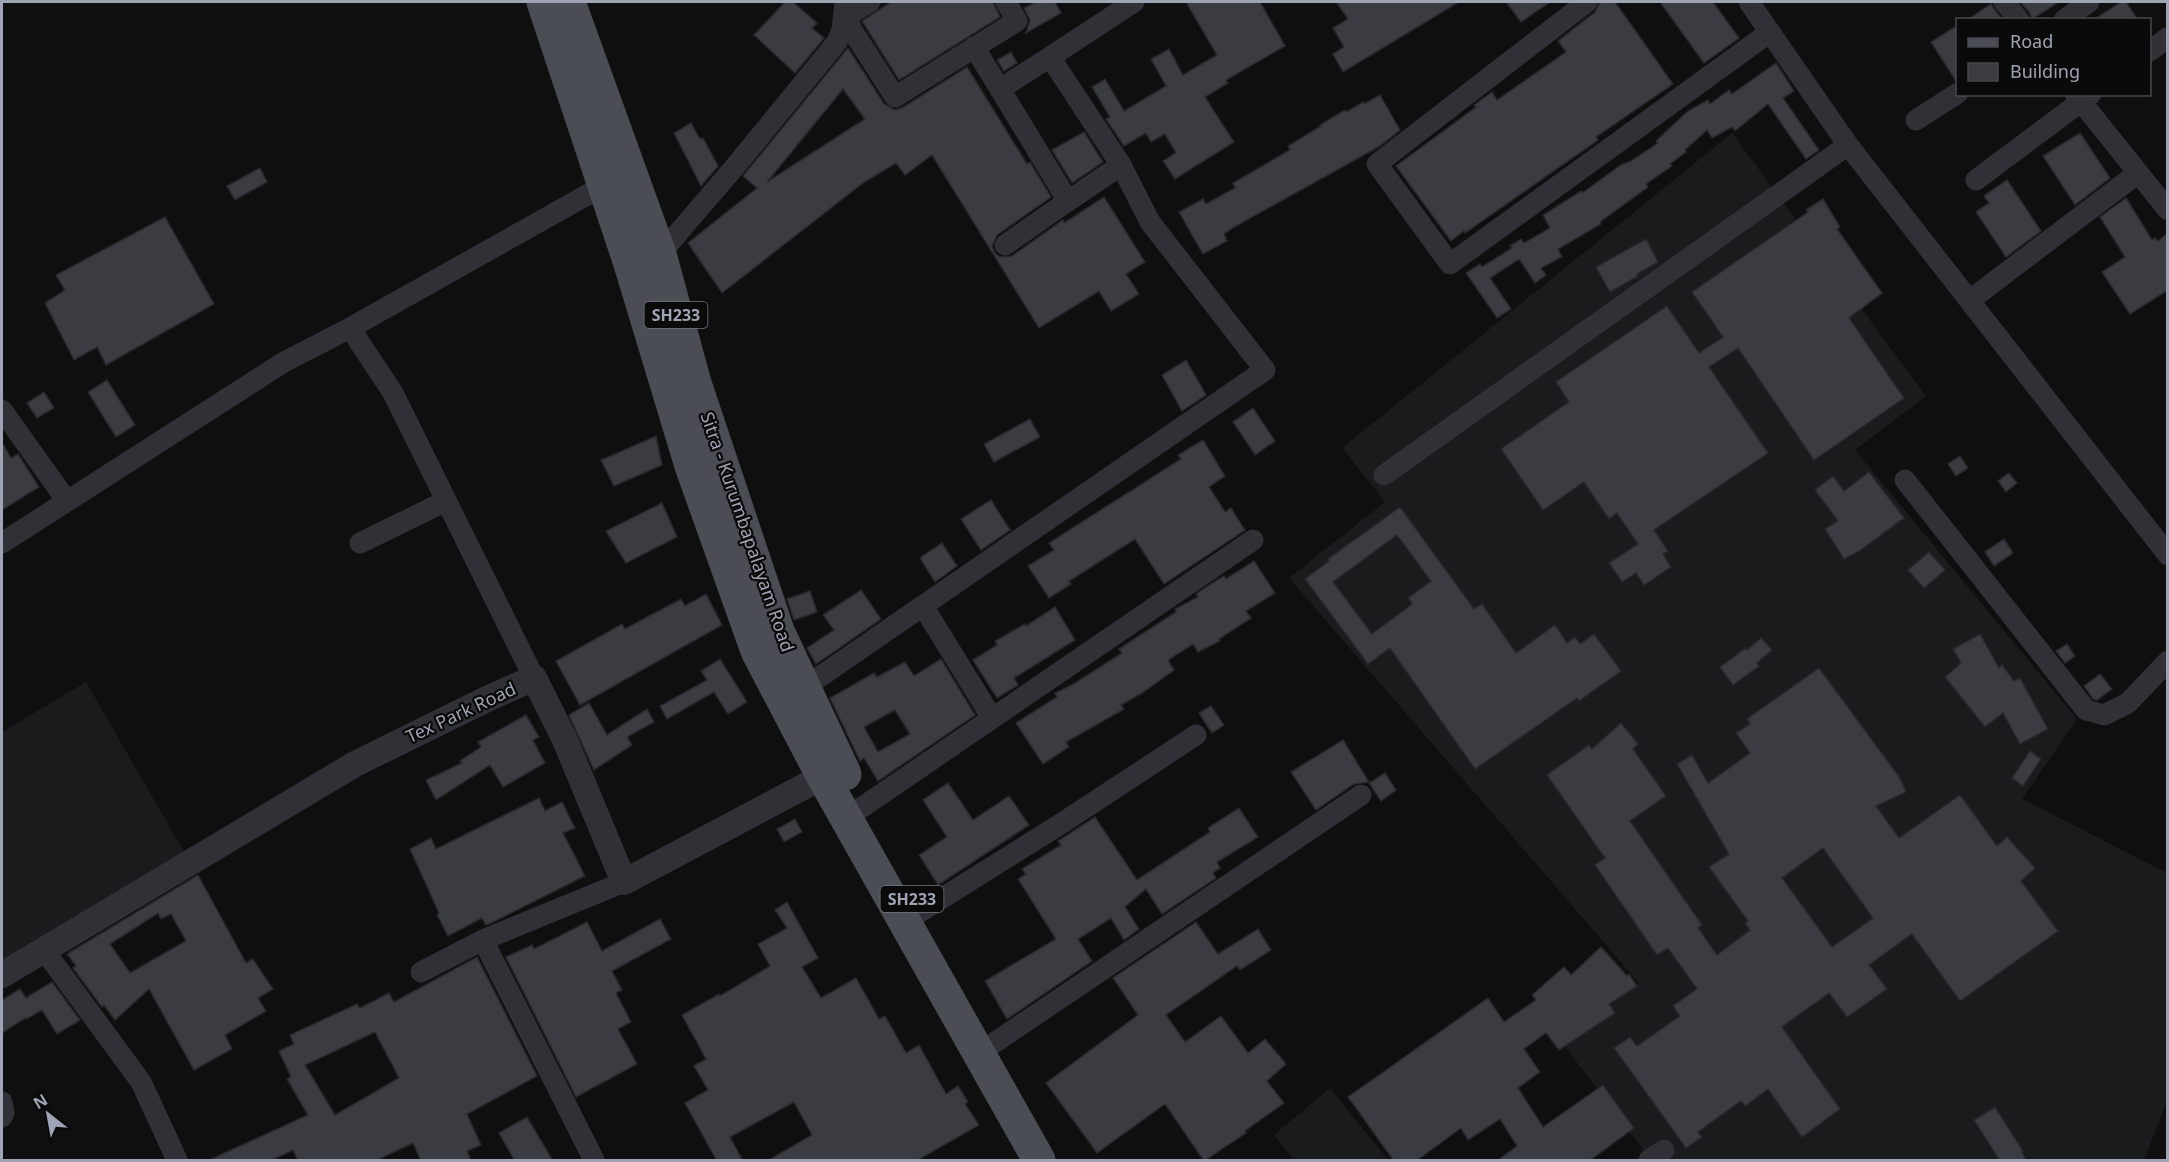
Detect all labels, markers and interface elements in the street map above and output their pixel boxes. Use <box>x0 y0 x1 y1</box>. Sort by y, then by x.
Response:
legend <box>1956 18 2151 96</box>
text: Road <box>2010 29 2053 53</box>
text: Building <box>2010 59 2080 83</box>
road number: SH233 <box>644 302 708 328</box>
street label: Sitra - Kurumbapalayam Road <box>696 409 800 655</box>
street label: Tex Park Road <box>402 676 519 748</box>
road number: SH233 <box>880 886 944 912</box>
north arrow <box>18 1084 78 1144</box>
text: N <box>29 1088 52 1114</box>

